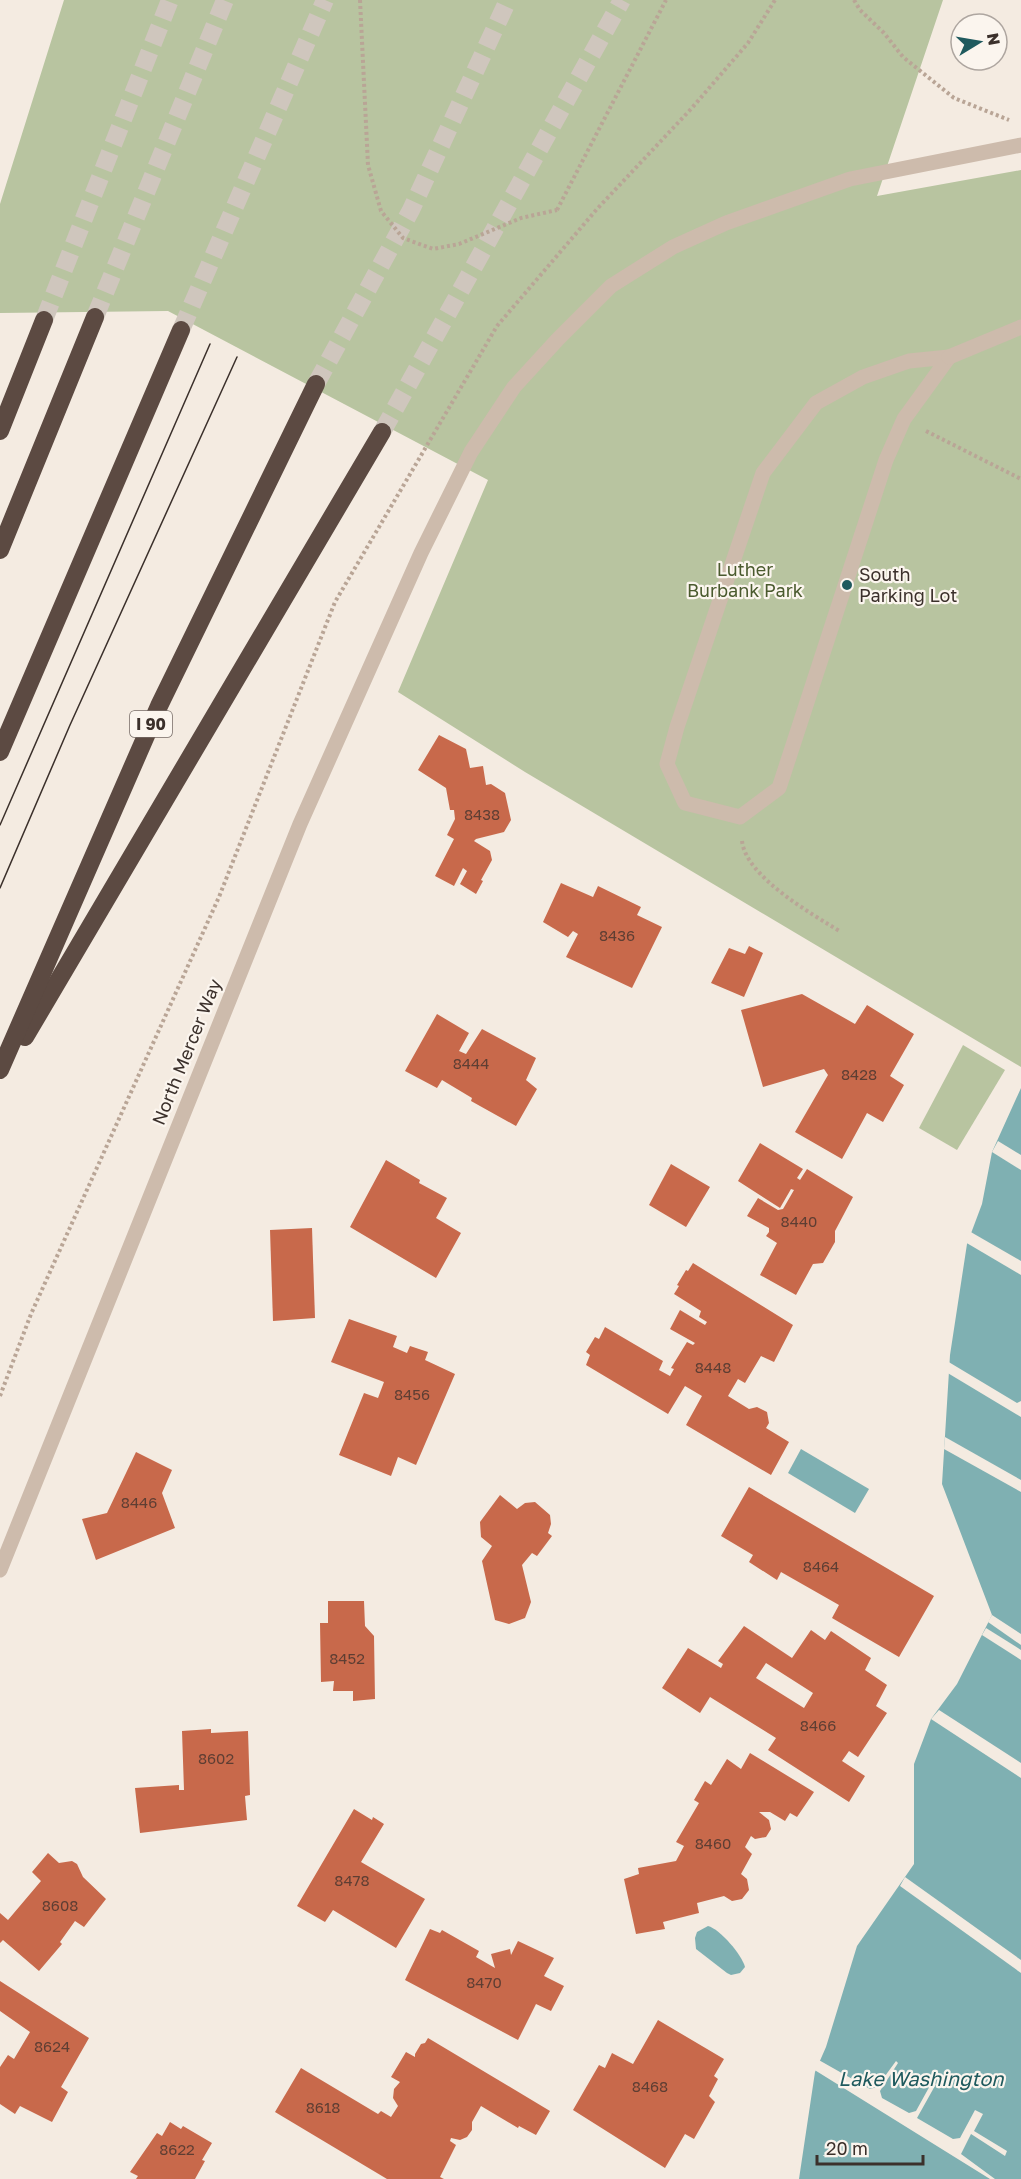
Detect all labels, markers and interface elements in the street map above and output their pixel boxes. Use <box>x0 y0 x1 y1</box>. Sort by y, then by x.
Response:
north arrow <box>949 12 1009 72</box>
text: N <box>983 31 1005 47</box>
park label: Luther Burbank Park <box>687 558 803 601</box>
place label: South Parking Lot <box>859 563 958 606</box>
marker: South Parking Lot <box>840 578 854 592</box>
road number: I 90 <box>130 711 172 737</box>
house number: 8438 <box>464 805 500 823</box>
house number: 8436 <box>599 926 635 944</box>
street label: North Mercer Way <box>147 975 225 1128</box>
house number: 8444 <box>453 1054 489 1072</box>
house number: 8428 <box>841 1065 877 1083</box>
house number: 8440 <box>781 1212 817 1230</box>
house number: 8448 <box>695 1358 731 1376</box>
house number: 8456 <box>394 1385 430 1403</box>
house number: 8446 <box>121 1493 157 1511</box>
house number: 8464 <box>803 1557 839 1575</box>
house number: 8452 <box>329 1649 365 1667</box>
house number: 8466 <box>800 1716 836 1734</box>
house number: 8602 <box>198 1749 234 1767</box>
house number: 8460 <box>695 1834 731 1852</box>
house number: 8478 <box>334 1871 370 1889</box>
house number: 8608 <box>42 1896 78 1914</box>
house number: 8470 <box>466 1973 502 1991</box>
house number: 8624 <box>34 2037 70 2055</box>
water label: Lake Washington <box>838 2066 1004 2091</box>
house number: 8468 <box>632 2077 668 2095</box>
house number: 8618 <box>306 2098 340 2116</box>
scale bar <box>817 2128 924 2166</box>
text: 20 m <box>826 2137 868 2159</box>
house number: 8622 <box>159 2140 195 2158</box>

